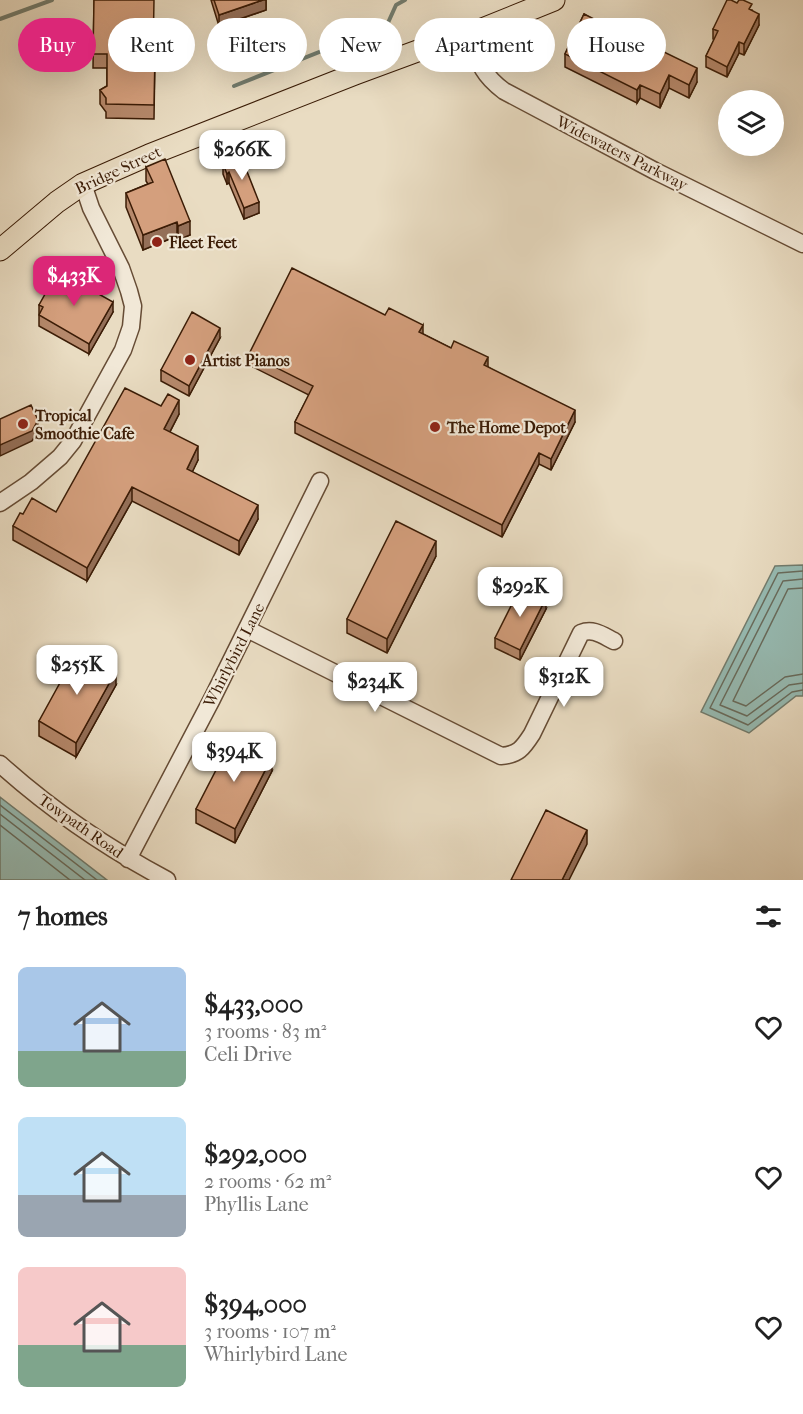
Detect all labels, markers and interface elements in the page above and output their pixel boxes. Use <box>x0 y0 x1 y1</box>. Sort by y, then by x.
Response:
chip: Buy <box>18 18 96 72</box>
chip: Rent <box>108 18 195 72</box>
chip: Filters <box>207 18 307 72</box>
chip: New <box>319 18 402 72</box>
chip: Apartment <box>414 18 555 72</box>
chip: House <box>567 18 666 72</box>
map controls <box>718 90 784 156</box>
button: layers <box>718 90 784 156</box>
street label: Widewaters Parkway <box>552 111 691 195</box>
pin: $266K <box>200 130 284 181</box>
text: $266K <box>213 138 271 161</box>
street label: Bridge Street <box>72 142 164 198</box>
place label: Fleet Feet <box>168 233 237 252</box>
marker: Fleet Feet <box>150 235 164 249</box>
pin: $433K <box>32 256 116 307</box>
text: $433K <box>47 264 101 287</box>
place label: Artist Pianos <box>201 351 290 370</box>
marker: Artist Pianos <box>183 353 197 367</box>
place label: Tropical Smoothie Cafe <box>34 406 135 443</box>
marker: Tropical Smoothie Cafe <box>16 417 30 431</box>
place label: The Home Depot <box>446 418 566 438</box>
marker: The Home Depot <box>428 420 442 434</box>
pin: $292K <box>478 567 562 618</box>
text: $292K <box>492 575 548 598</box>
street label: Whirlybird Lane <box>199 600 269 711</box>
pin: $255K <box>35 645 119 696</box>
text: $255K <box>50 653 104 676</box>
pin: $312K <box>522 657 606 708</box>
pin: $234K <box>333 662 417 713</box>
text: $312K <box>538 665 590 688</box>
text: $234K <box>347 670 403 693</box>
pin: $394K <box>192 732 276 783</box>
text: $394K <box>206 740 262 763</box>
street label: Towpath Road <box>35 790 127 862</box>
icon: filters <box>752 900 785 933</box>
text: 7 homes <box>18 901 108 932</box>
text: $433,000 <box>204 989 303 1020</box>
icon: home <box>66 991 138 1063</box>
icon: heart <box>752 1011 785 1044</box>
text: 3 rooms · 83 m² <box>204 1020 327 1043</box>
text: Celi Drive <box>204 1043 292 1066</box>
text: $292,000 <box>204 1139 307 1170</box>
icon: home <box>66 1141 138 1213</box>
icon: heart <box>752 1161 785 1194</box>
text: 2 rooms · 62 m² <box>204 1170 331 1193</box>
text: Phyllis Lane <box>204 1193 309 1216</box>
text: $394,000 <box>204 1289 307 1320</box>
icon: home <box>66 1291 138 1363</box>
icon: heart <box>752 1311 785 1344</box>
text: 3 rooms · 107 m² <box>204 1320 336 1343</box>
text: Whirlybird Lane <box>204 1343 347 1366</box>

